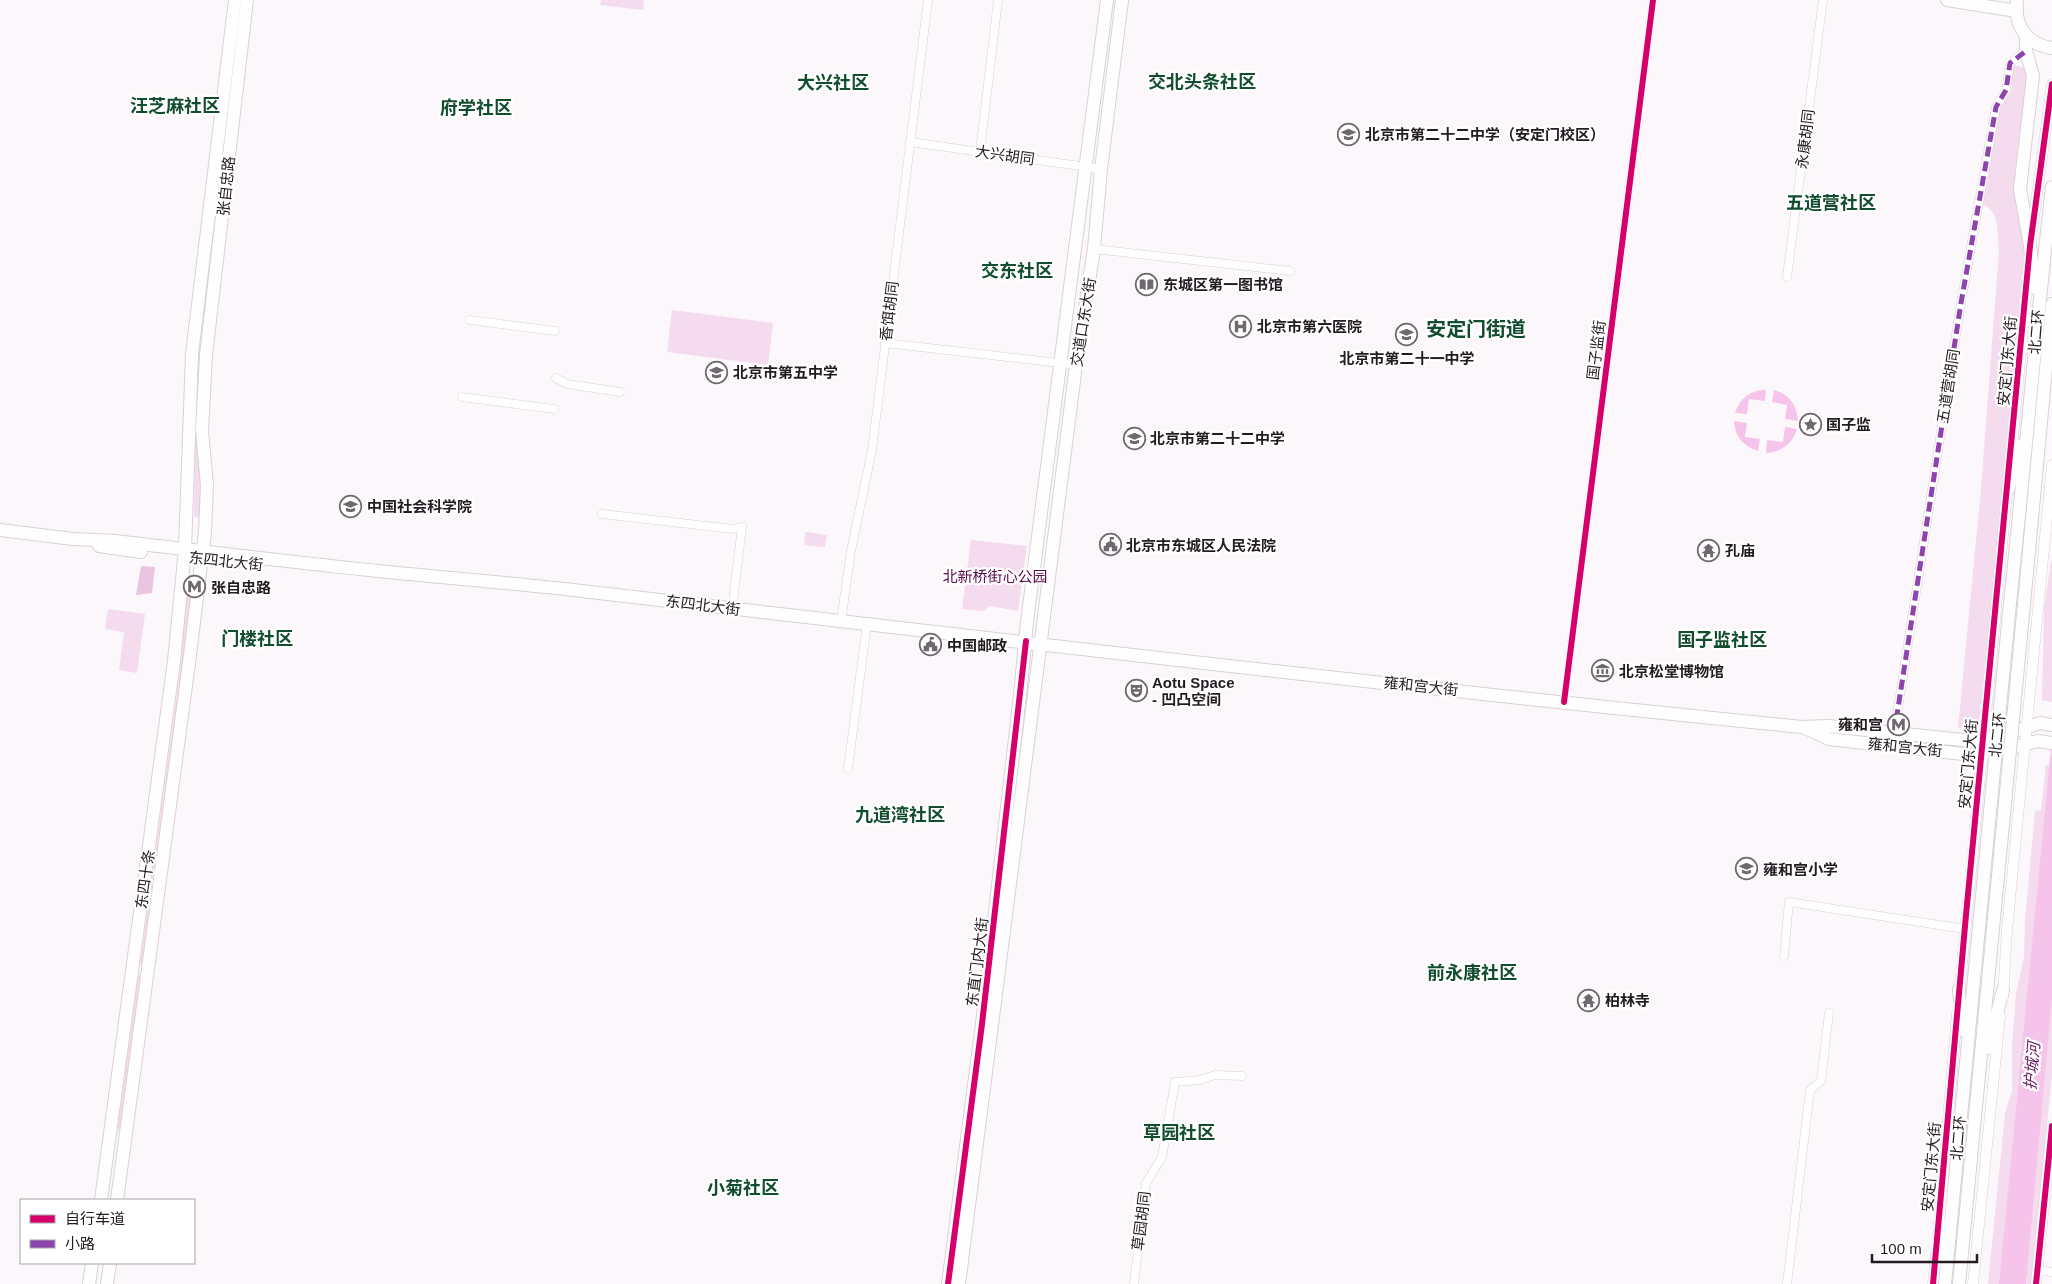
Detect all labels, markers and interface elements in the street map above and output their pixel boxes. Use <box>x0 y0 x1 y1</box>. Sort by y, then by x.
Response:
district label: 交北头条社区 <box>1148 72 1256 92</box>
district label: 大兴社区 <box>797 73 869 93</box>
district label: 汪芝麻社区 <box>130 96 220 116</box>
district label: 府学社区 <box>440 98 512 118</box>
street label: 永康胡同 <box>1793 108 1817 170</box>
school or university icon: 北京市第二十二中学（安定门校区） <box>1337 122 1361 146</box>
place label: 北京市第二十二中学（安定门校区） <box>1365 126 1605 143</box>
street label: 大兴胡同 <box>974 142 1036 168</box>
street label: 张自忠路 <box>214 155 238 217</box>
district label: 五道营社区 <box>1786 193 1876 213</box>
district label: 交东社区 <box>981 261 1053 281</box>
library icon: 东城区第一图书馆 <box>1135 272 1159 296</box>
street label: 交道口东大街 <box>1068 276 1098 368</box>
place label: 东城区第一图书馆 <box>1163 276 1283 293</box>
street label: 香饵胡同 <box>877 280 901 342</box>
street label: 北二环 <box>2026 309 2046 355</box>
hospital icon: 北京市第六医院 <box>1229 314 1253 338</box>
street label: 安定门东大街 <box>1995 315 2019 407</box>
place label: 北京市第六医院 <box>1257 318 1362 335</box>
district label: 安定门街道 <box>1426 318 1526 340</box>
street label: 国子监街 <box>1584 319 1608 381</box>
school or university icon: 北京市第二十一中学 <box>1395 323 1419 347</box>
street label: 五道营胡同 <box>1934 348 1962 424</box>
place label: 北京市第二十一中学 <box>1339 350 1475 367</box>
school or university icon: 北京市第五中学 <box>705 360 729 384</box>
place label: 北京市第五中学 <box>733 364 838 381</box>
place icon: 国子监 <box>1798 412 1822 436</box>
place label: 国子监 <box>1826 416 1871 433</box>
school or university icon: 北京市第二十二中学 <box>1122 426 1146 450</box>
place label: 北京市第二十二中学 <box>1150 430 1285 447</box>
school or university icon: 中国社会科学院 <box>339 494 363 518</box>
place label: 中国社会科学院 <box>367 498 472 515</box>
public building icon: 北京市东城区人民法院 <box>1098 533 1122 557</box>
place label: 北京市东城区人民法院 <box>1126 537 1276 554</box>
temple icon: 孔庙 <box>1697 538 1721 562</box>
place label: 孔庙 <box>1725 542 1755 559</box>
street label: 东四北大街 <box>188 549 264 573</box>
park label: 北新桥街心公园 <box>942 568 1048 585</box>
metro station icon: 张自忠路 <box>183 575 207 599</box>
place label: 张自忠路 <box>211 579 271 596</box>
street label: 东四北大街 <box>665 592 741 618</box>
district label: 门楼社区 <box>221 629 293 649</box>
district label: 国子监社区 <box>1677 630 1767 650</box>
public building icon: 中国邮政 <box>919 633 943 657</box>
place label: 中国邮政 <box>947 637 1007 654</box>
museum icon: 北京松堂博物馆 <box>1591 659 1615 683</box>
place label: 北京松堂博物馆 <box>1619 663 1724 680</box>
place label: Aotu Space - 凹凸空间 <box>1152 674 1235 708</box>
street label: 雍和宫大街 <box>1383 674 1459 698</box>
theatre icon: Aotu Space - 凹凸空间 <box>1124 679 1148 703</box>
metro station icon: 雍和宫 <box>1887 712 1911 736</box>
street label: 北二环 <box>1986 712 2008 758</box>
place label: 雍和宫 <box>1838 716 1883 733</box>
street label: 安定门东大街 <box>1956 718 1980 810</box>
street label: 雍和宫大街 <box>1867 735 1943 759</box>
district label: 九道湾社区 <box>855 805 945 825</box>
street label: 东四十条 <box>132 848 158 910</box>
school or university icon: 雍和宫小学 <box>1735 857 1759 881</box>
place label: 雍和宫小学 <box>1763 861 1838 878</box>
street label: 东直门内大街 <box>963 916 991 1008</box>
district label: 前永康社区 <box>1427 963 1517 983</box>
temple icon: 柏林寺 <box>1577 988 1601 1012</box>
place label: 柏林寺 <box>1605 992 1650 1009</box>
water label: 护城河 <box>2021 1038 2043 1091</box>
street label: 北二环 <box>1948 1115 1968 1161</box>
street label: 安定门东大街 <box>1919 1121 1943 1213</box>
district label: 草园社区 <box>1143 1123 1215 1143</box>
district label: 小菊社区 <box>707 1178 779 1198</box>
street label: 草园胡同 <box>1129 1190 1153 1252</box>
legend <box>20 1199 195 1264</box>
text: 自行车道 <box>65 1210 125 1227</box>
scale bar <box>1872 1232 1977 1264</box>
text: 小路 <box>65 1235 95 1252</box>
text: 100 m <box>1880 1240 1922 1257</box>

